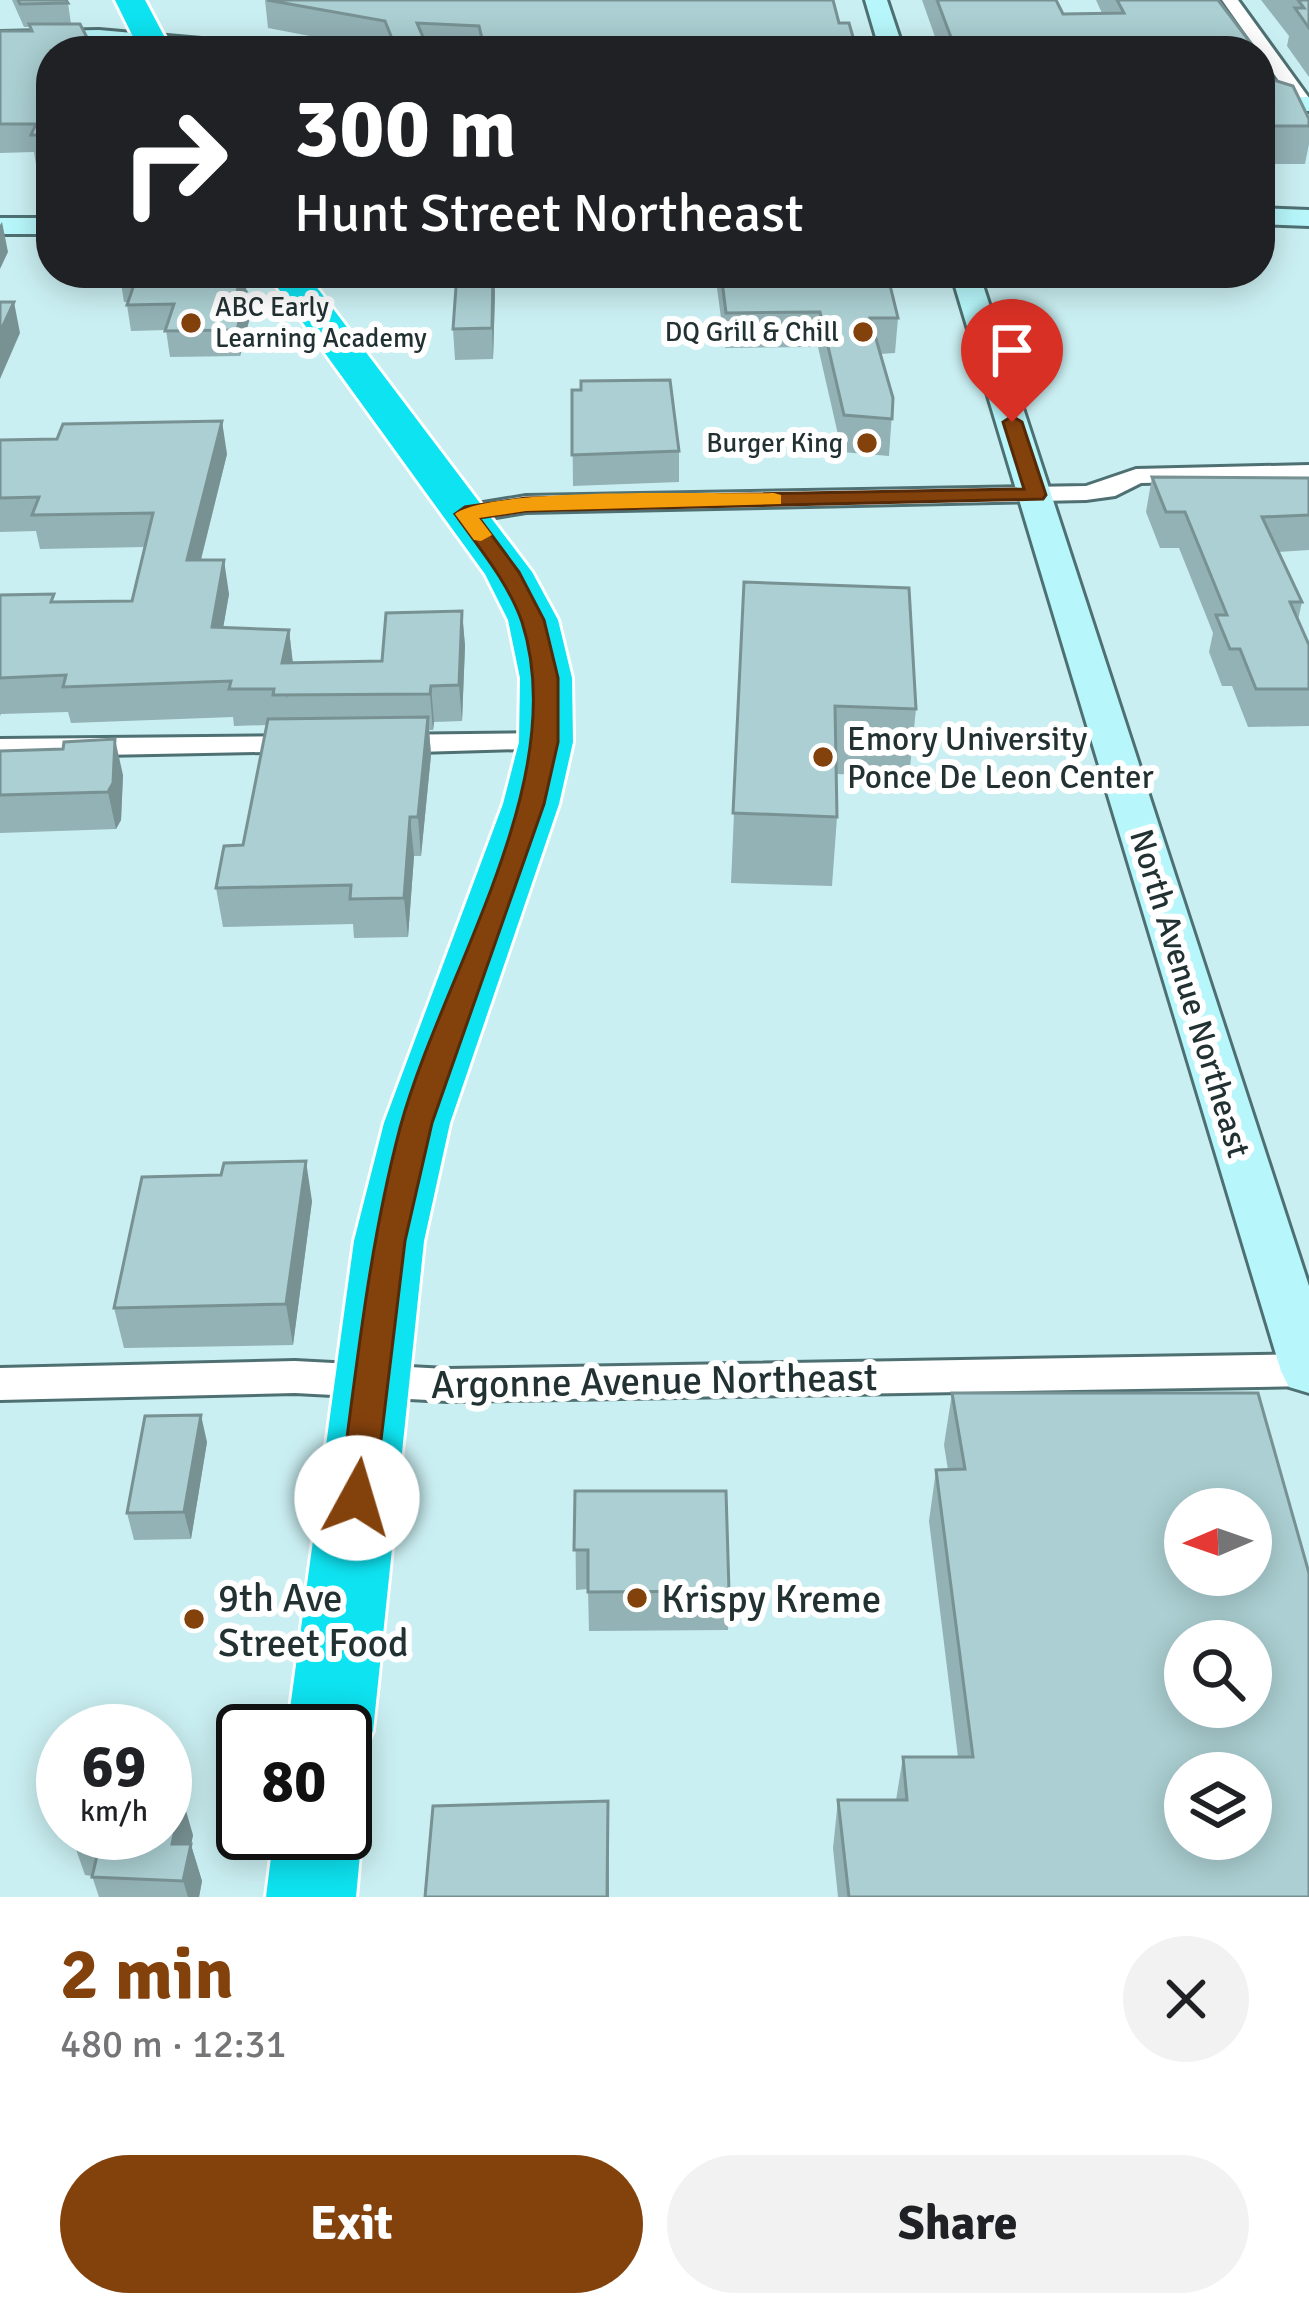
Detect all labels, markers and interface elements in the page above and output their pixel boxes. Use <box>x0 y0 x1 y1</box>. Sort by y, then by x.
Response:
text: 300 m <box>294 77 516 181</box>
icon: right <box>96 84 252 240</box>
text: Hunt Street Northeast <box>294 180 804 247</box>
place label: ABC Early Learning Academy <box>215 291 427 355</box>
pin <box>961 299 1063 422</box>
marker: ABC Early Learning Academy <box>178 310 204 336</box>
place label: DQ Grill & Chill <box>665 316 839 349</box>
icon: arrive <box>979 317 1045 383</box>
marker: DQ Grill & Chill <box>850 319 876 345</box>
place label: Burger King <box>706 427 843 460</box>
marker: Burger King <box>854 430 880 456</box>
place label: Emory University Ponce De Leon Center <box>847 719 1154 798</box>
marker: Emory University Ponce De Leon Center <box>810 744 836 770</box>
street label: North Avenue Northeast <box>1120 824 1259 1162</box>
street label: Argonne Avenue Northeast <box>430 1353 878 1409</box>
position arrow <box>294 1435 420 1561</box>
north arrow <box>1164 1488 1272 1596</box>
map controls <box>1164 1488 1272 1860</box>
place label: 9th Ave Street Food <box>218 1574 409 1667</box>
place label: Krispy Kreme <box>661 1575 881 1623</box>
marker: Krispy Kreme <box>624 1585 650 1611</box>
marker: 9th Ave Street Food <box>181 1606 207 1632</box>
button: search <box>1164 1620 1272 1728</box>
speed limit sign: 80 <box>216 1704 372 1860</box>
text: 69 <box>82 1730 146 1804</box>
button: layers <box>1164 1752 1272 1860</box>
text: km/h <box>80 1793 148 1830</box>
text: 2 min <box>60 1930 234 2019</box>
button: close <box>1123 1936 1249 2062</box>
text: 480 m · 12:31 <box>60 2020 287 2068</box>
button: Exit <box>60 2155 643 2293</box>
button: Share <box>667 2155 1249 2293</box>

